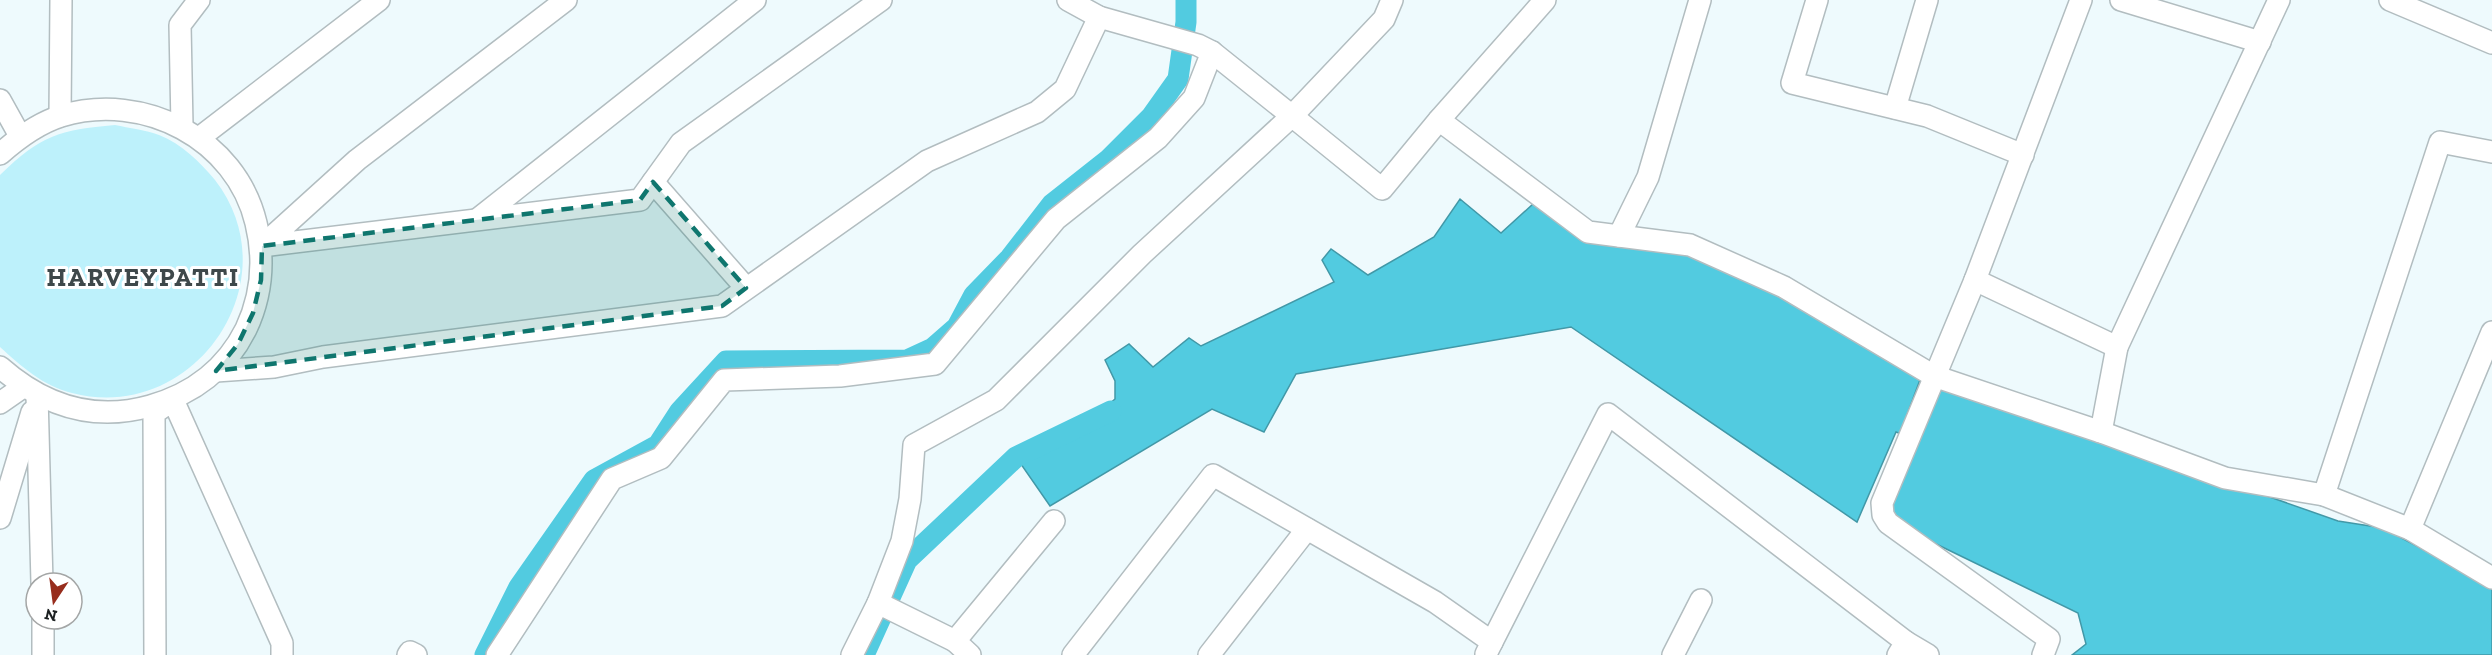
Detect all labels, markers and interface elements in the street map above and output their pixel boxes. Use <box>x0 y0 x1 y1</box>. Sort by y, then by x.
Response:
district label: HARVEYPATTI <box>46 261 240 293</box>
north arrow <box>24 571 84 631</box>
text: N <box>43 605 59 626</box>

